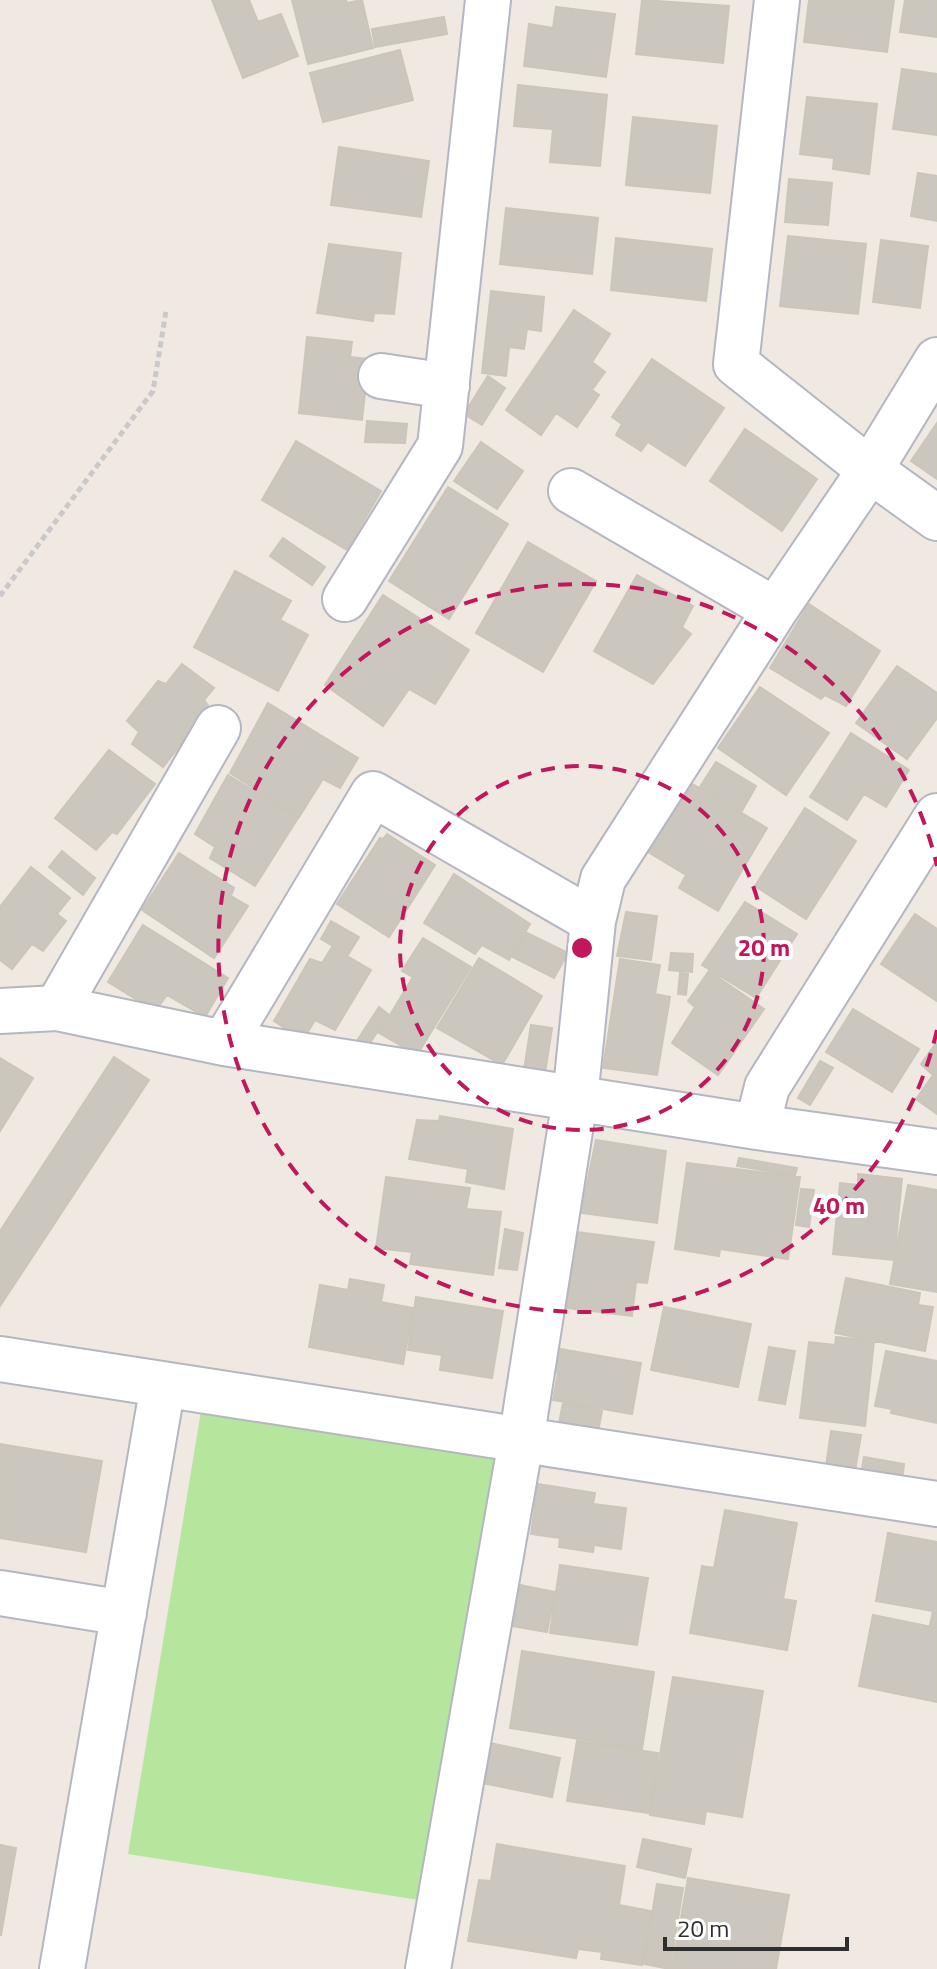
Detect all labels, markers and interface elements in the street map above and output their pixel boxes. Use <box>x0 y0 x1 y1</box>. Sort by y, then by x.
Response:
text: 20 m <box>738 929 790 965</box>
centre of rings <box>568 934 596 962</box>
text: 40 m <box>813 1187 865 1223</box>
scale bar <box>665 1901 847 1951</box>
text: 20 m <box>677 1910 729 1946</box>

